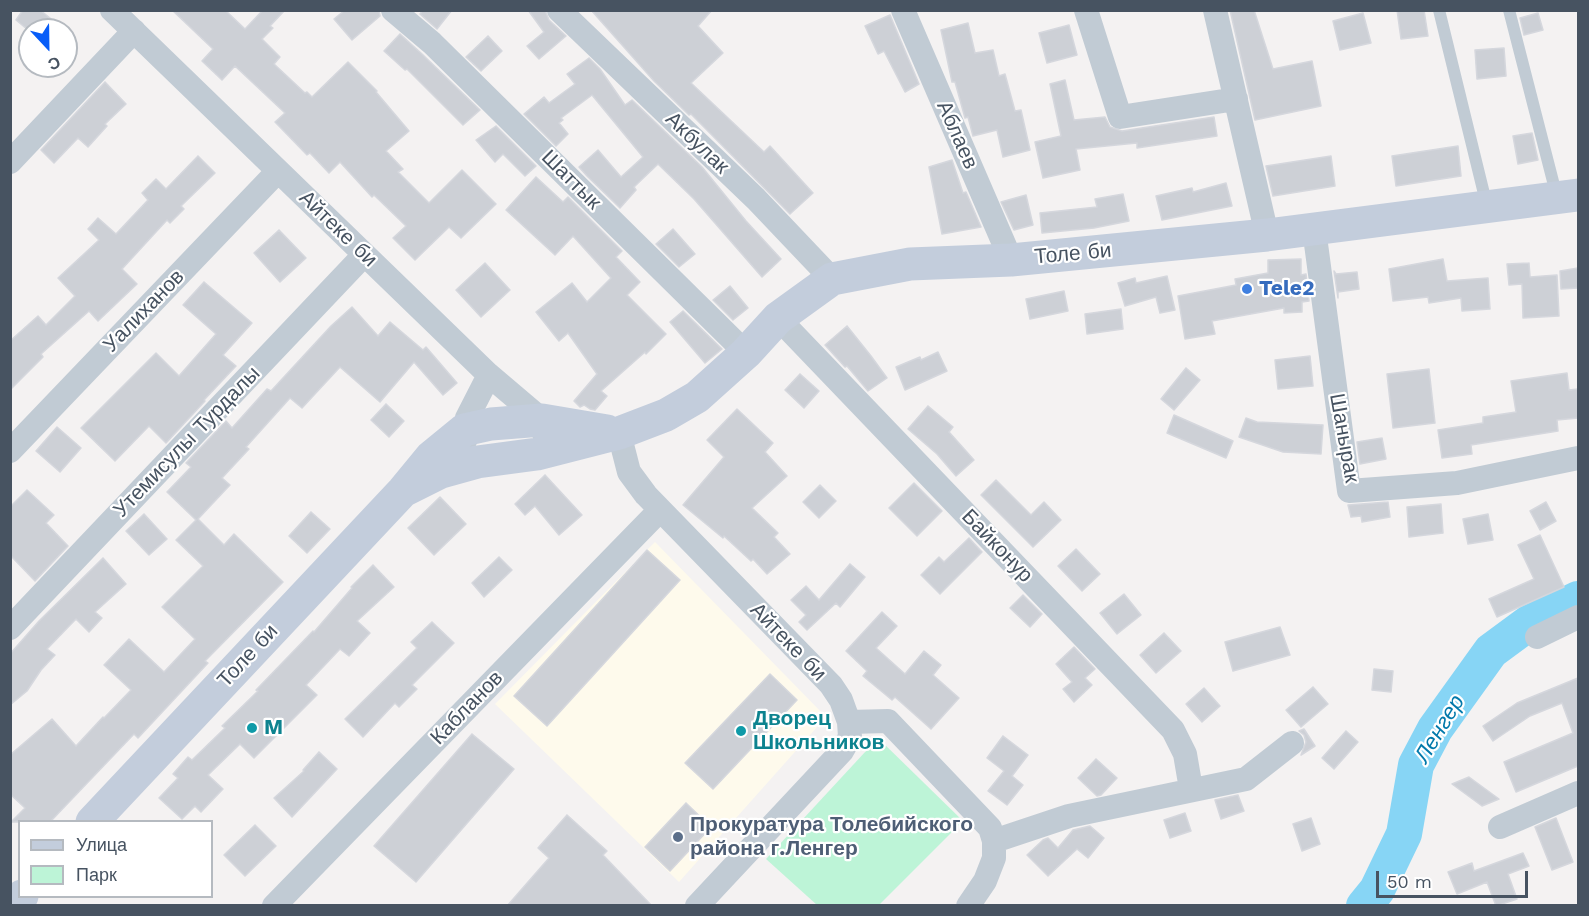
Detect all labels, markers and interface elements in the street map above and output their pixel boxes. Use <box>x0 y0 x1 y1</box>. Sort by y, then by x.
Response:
north arrow <box>18 18 78 78</box>
text: С <box>45 52 63 74</box>
street label: Аблаев <box>931 97 983 173</box>
street label: Акбулак <box>660 107 734 179</box>
street label: Шаттык <box>536 145 606 215</box>
street label: Айтеке би <box>294 186 382 272</box>
street label: Толе би <box>1033 238 1113 270</box>
street label: Уалиханов <box>98 264 190 358</box>
place label: Tele2 <box>1259 276 1314 302</box>
marker: Tele2 <box>1240 282 1254 296</box>
street label: Утемисулы Турдалы <box>108 361 266 523</box>
street label: Шанырак <box>1324 391 1364 485</box>
street label: Байконур <box>956 504 1038 588</box>
street label: Айтеке би <box>745 598 831 686</box>
street label: Толе би <box>212 619 284 693</box>
street label: Кабланов <box>426 666 508 750</box>
water label: Ленгер <box>1410 690 1470 768</box>
place label: Дворец Школьников <box>753 706 884 756</box>
place label: M <box>264 715 283 741</box>
marker: M <box>245 721 259 735</box>
marker: Дворец Школьников <box>734 724 748 738</box>
place label: Прокуратура Толебийского района г.Ленгер <box>690 812 973 862</box>
legend <box>18 820 213 898</box>
marker: Прокуратура Толебийского района г.Ленгер <box>671 830 685 844</box>
text: Улица <box>76 834 127 855</box>
scale bar <box>1379 859 1530 897</box>
text: Парк <box>76 864 117 885</box>
text: 50 m <box>1387 871 1432 892</box>

